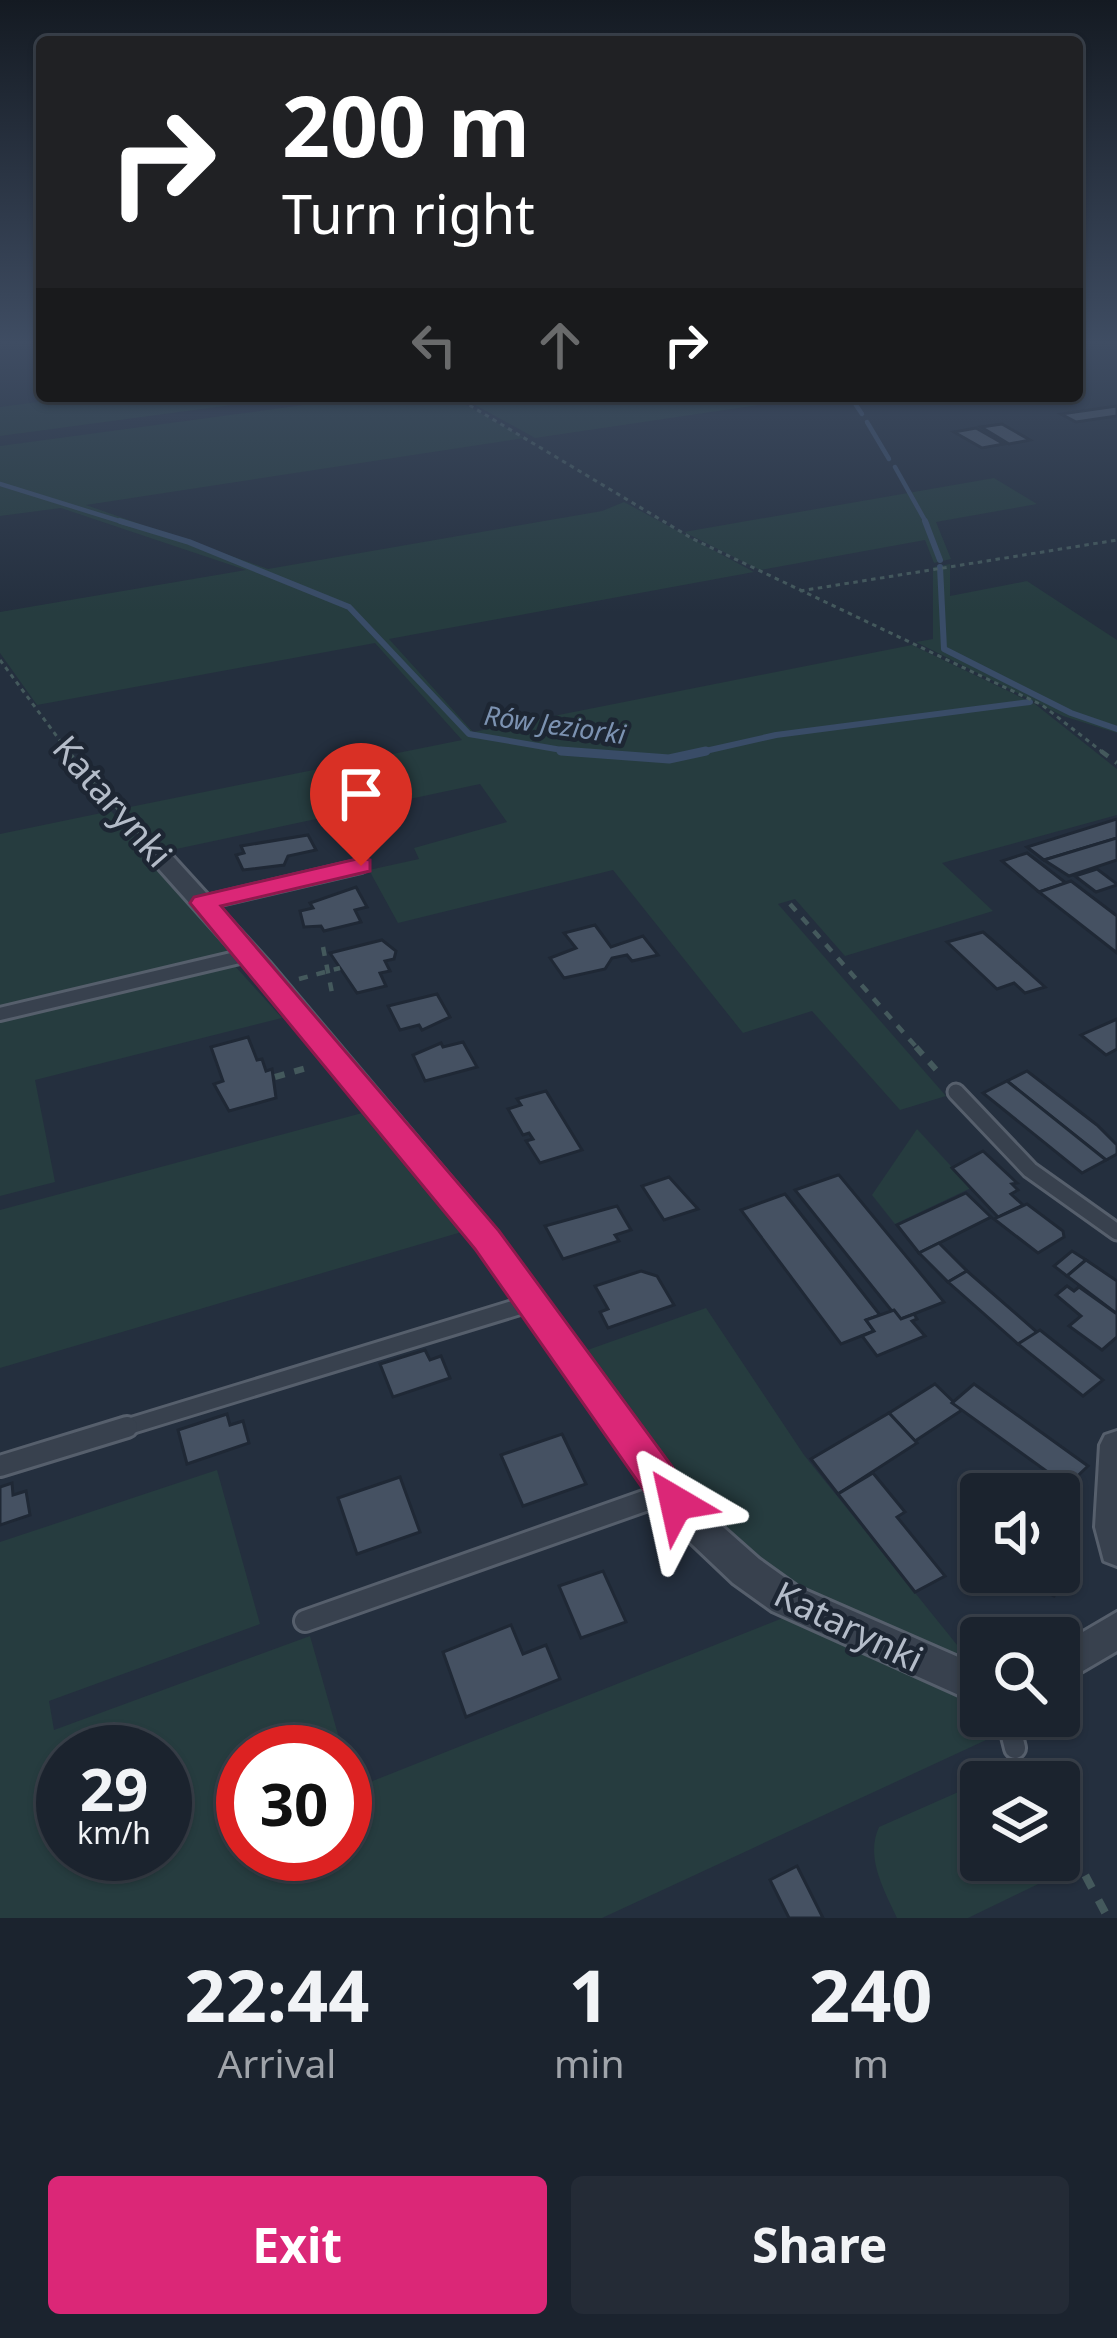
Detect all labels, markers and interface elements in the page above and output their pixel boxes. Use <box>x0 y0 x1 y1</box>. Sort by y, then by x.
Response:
text: 200 m <box>282 67 530 182</box>
icon: right <box>84 84 240 240</box>
text: Turn right <box>282 176 535 250</box>
icon: left <box>401 312 467 378</box>
icon: ahead <box>527 312 593 378</box>
icon: right <box>653 312 719 378</box>
water label: Rów Jeziorki <box>482 696 629 752</box>
street label: Katarynki <box>42 725 184 877</box>
pin <box>310 743 412 866</box>
icon: arrive <box>328 761 394 827</box>
position arrow <box>613 1440 739 1566</box>
map controls <box>960 1473 1080 1881</box>
button: sound <box>960 1473 1080 1593</box>
street label: Katarynki <box>767 1569 931 1683</box>
button: search <box>960 1617 1080 1737</box>
speed limit sign: 30 <box>216 1725 372 1881</box>
text: 29 <box>80 1747 148 1829</box>
button: layers <box>960 1761 1080 1881</box>
text: km/h <box>77 1812 151 1853</box>
text: 22:44 <box>184 1945 369 2043</box>
text: 1 <box>569 1945 610 2043</box>
text: 240 <box>809 1945 933 2043</box>
text: Arrival <box>217 2036 336 2089</box>
text: min <box>554 2036 625 2089</box>
text: m <box>853 2036 889 2089</box>
button: Exit <box>48 2176 547 2314</box>
button: Share <box>571 2176 1069 2314</box>

